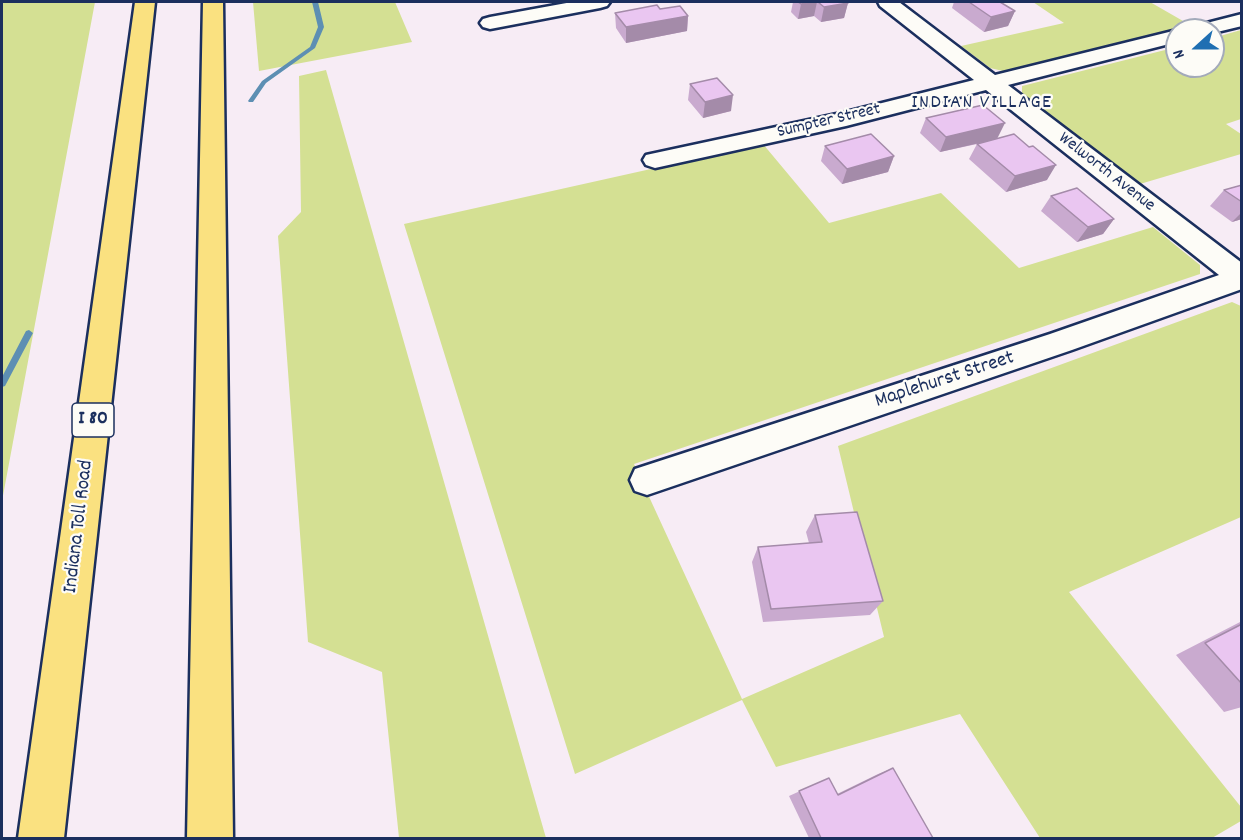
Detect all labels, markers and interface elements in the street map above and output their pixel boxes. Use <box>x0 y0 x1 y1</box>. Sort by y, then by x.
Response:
north arrow <box>1165 18 1225 78</box>
text: N <box>1167 46 1192 62</box>
district label: INDIAN VILLAGE <box>911 92 1053 116</box>
street label: Sumpter Street <box>775 100 883 144</box>
street label: Welworth Avenue <box>1053 128 1159 218</box>
street label: Maplehurst Street <box>872 347 1018 415</box>
road number: I 80 <box>72 403 114 437</box>
street label: Indiana Toll Road <box>59 459 101 595</box>

